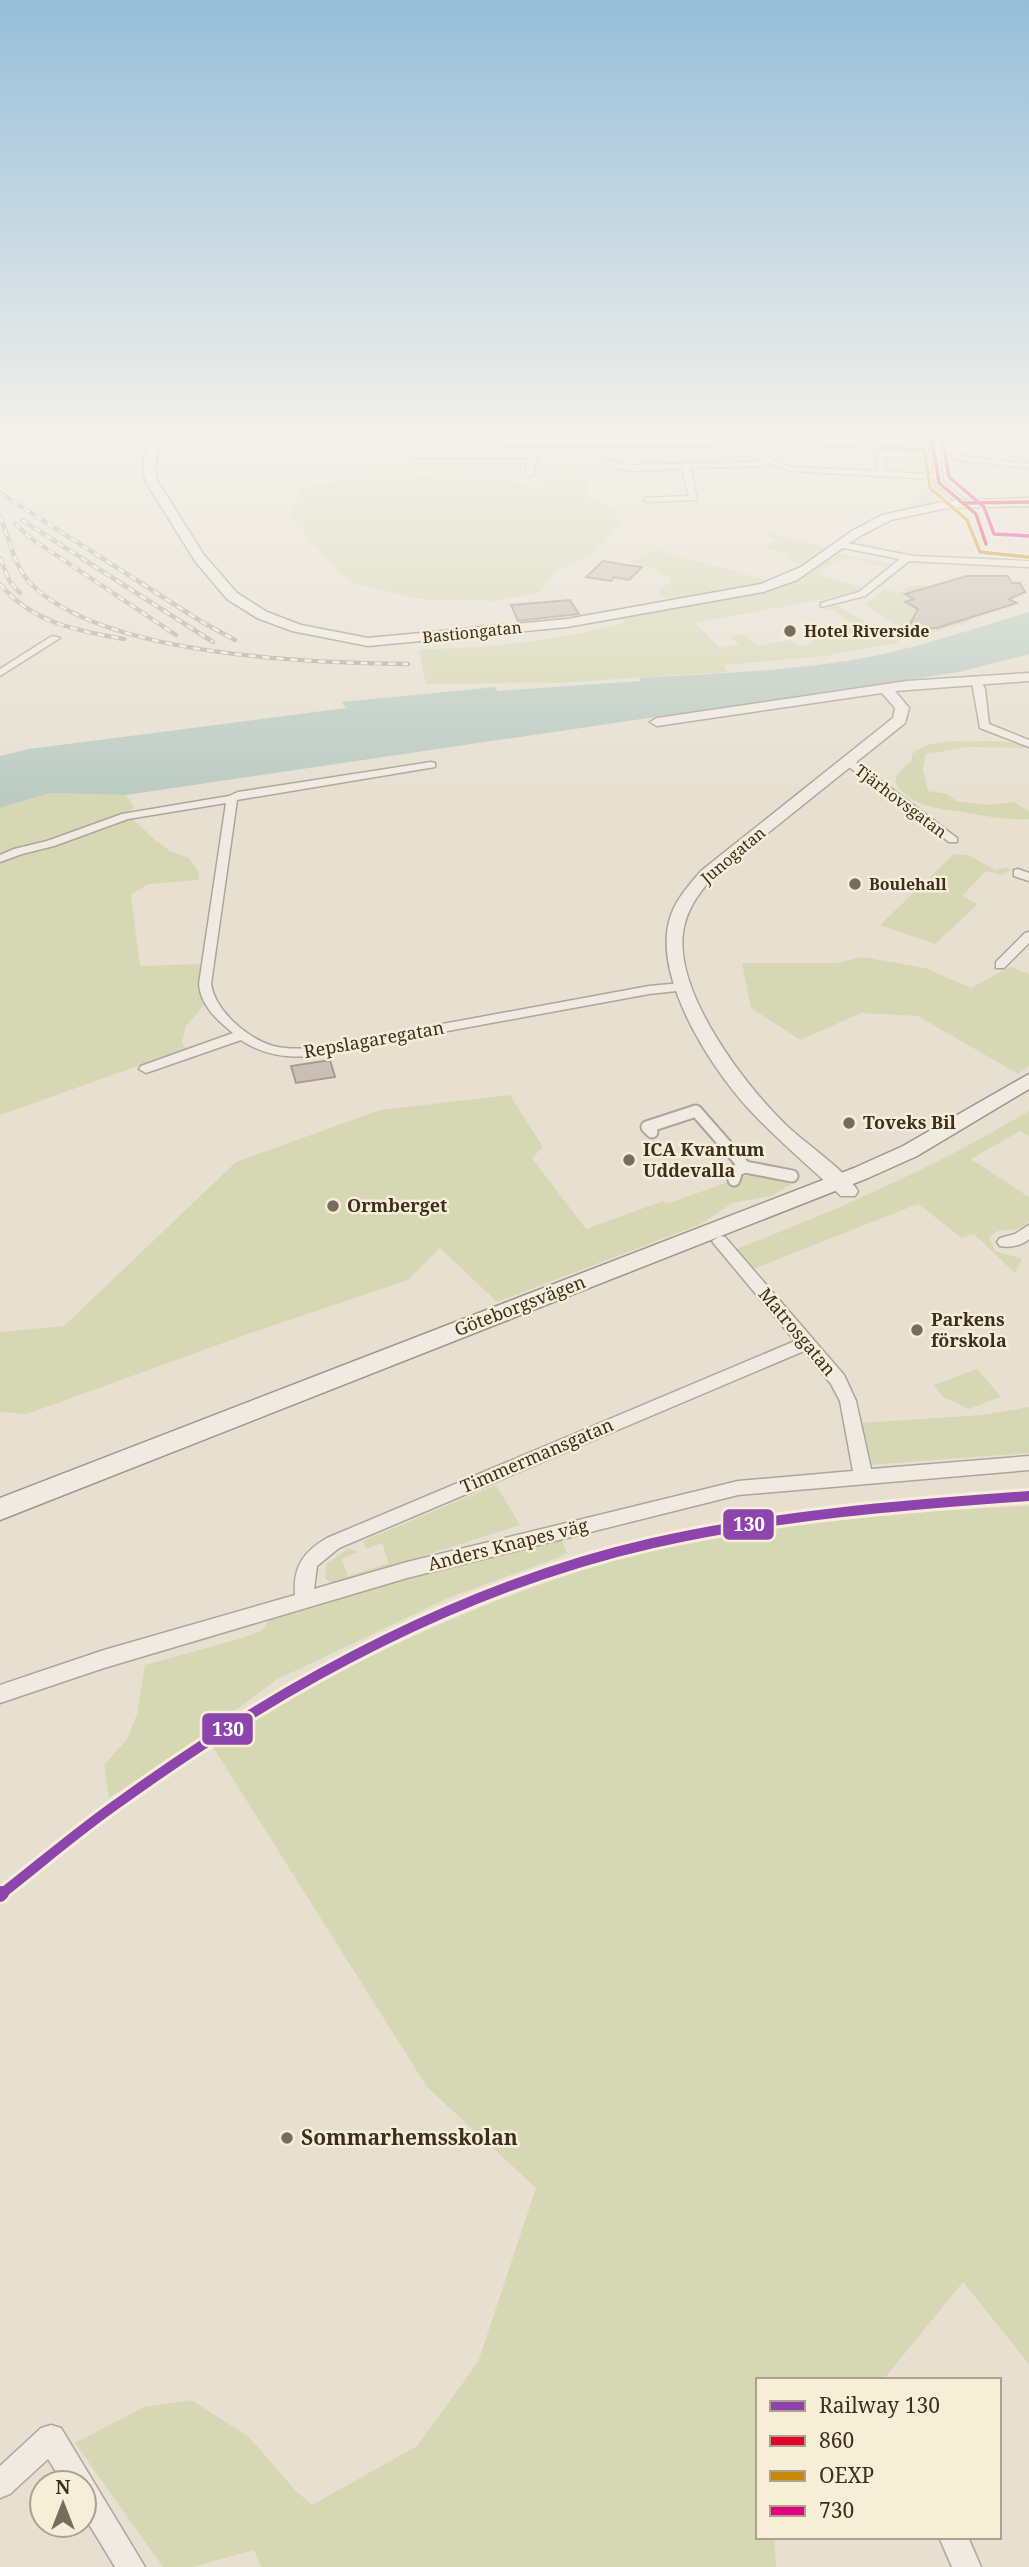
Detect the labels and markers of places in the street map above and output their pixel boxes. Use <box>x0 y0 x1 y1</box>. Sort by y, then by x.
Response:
place label: Hotel Riverside <box>804 620 929 642</box>
marker: Hotel Riverside <box>782 623 798 639</box>
place label: Boulehall <box>869 873 947 895</box>
marker: Boulehall <box>847 876 863 892</box>
place label: Toveks Bil <box>863 1110 957 1134</box>
marker: Toveks Bil <box>841 1115 857 1131</box>
place label: ICA Kvantum Uddevalla <box>643 1137 765 1182</box>
marker: ICA Kvantum Uddevalla <box>621 1152 637 1168</box>
place label: Ormberget <box>347 1193 447 1217</box>
marker: Ormberget <box>325 1198 341 1214</box>
place label: Parkens förskola <box>931 1307 1007 1352</box>
marker: Parkens förskola <box>909 1322 925 1338</box>
place label: Sommarhemsskolan <box>301 2123 518 2151</box>
marker: Sommarhemsskolan <box>279 2130 295 2146</box>

